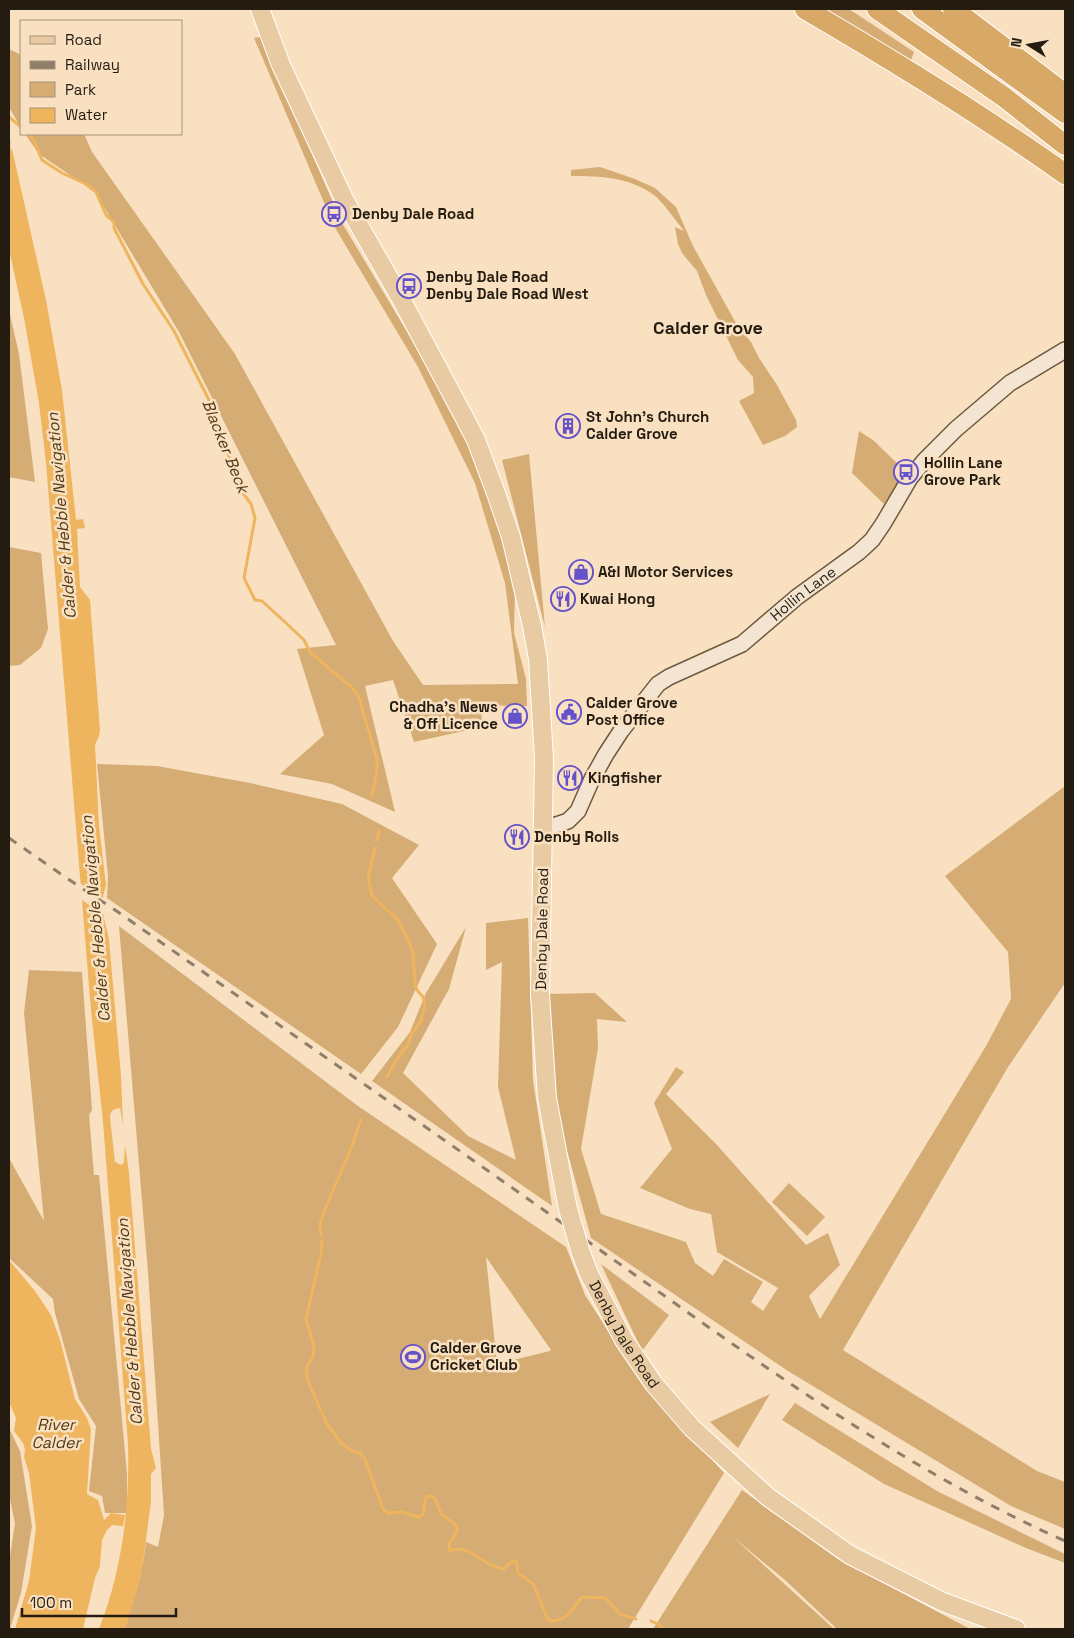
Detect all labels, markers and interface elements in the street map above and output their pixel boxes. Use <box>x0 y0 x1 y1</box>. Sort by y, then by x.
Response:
legend <box>20 20 182 135</box>
north arrow <box>1004 20 1054 70</box>
text: Road <box>65 30 102 49</box>
text: N <box>1007 36 1026 49</box>
text: Railway <box>65 55 120 74</box>
text: Park <box>65 80 96 99</box>
text: Water <box>65 105 108 124</box>
bus stop icon: Denby Dale Road <box>321 201 347 227</box>
place label: Denby Dale Road <box>352 204 474 223</box>
place label: Denby Dale Road Denby Dale Road West <box>426 267 589 303</box>
bus stop icon: Denby Dale Road Denby Dale Road West <box>396 273 422 299</box>
district label: Calder Grove <box>653 316 763 339</box>
water label: Blacker Beck <box>197 396 255 498</box>
place label: St John's Church Calder Grove <box>586 407 709 443</box>
water label: Calder & Hebble Navigation <box>42 411 81 620</box>
building icon: St John's Church Calder Grove <box>555 413 581 439</box>
place label: Hollin Lane Grove Park <box>924 453 1003 489</box>
bus stop icon: Hollin Lane Grove Park <box>893 459 919 485</box>
shop icon: A&I Motor Services <box>568 559 594 585</box>
place label: A&I Motor Services <box>598 562 733 581</box>
street label: Hollin Lane <box>766 562 840 625</box>
restaurant icon: Kwai Hong <box>550 586 576 612</box>
place label: Kwai Hong <box>580 589 655 608</box>
place label: Calder Grove Post Office <box>586 693 678 729</box>
place label: Chadha's News & Off Licence <box>389 697 498 733</box>
public building icon: Calder Grove Post Office <box>556 699 582 725</box>
shop icon: Chadha's News & Off Licence <box>502 703 528 729</box>
restaurant icon: Kingfisher <box>557 765 583 791</box>
place label: Kingfisher <box>588 768 662 787</box>
water label: Calder & Hebble Navigation <box>76 814 115 1023</box>
restaurant icon: Denby Rolls <box>504 824 530 850</box>
place label: Denby Rolls <box>534 827 619 846</box>
street label: Denby Dale Road <box>531 868 552 990</box>
water label: Calder & Hebble Navigation <box>112 1217 147 1426</box>
street label: Denby Dale Road <box>585 1277 664 1392</box>
place label: Calder Grove Cricket Club <box>430 1338 522 1374</box>
sports icon: Calder Grove Cricket Club <box>400 1344 426 1370</box>
water label: River Calder <box>31 1414 83 1453</box>
scale bar <box>22 1586 176 1618</box>
text: 100 m <box>30 1593 72 1612</box>

